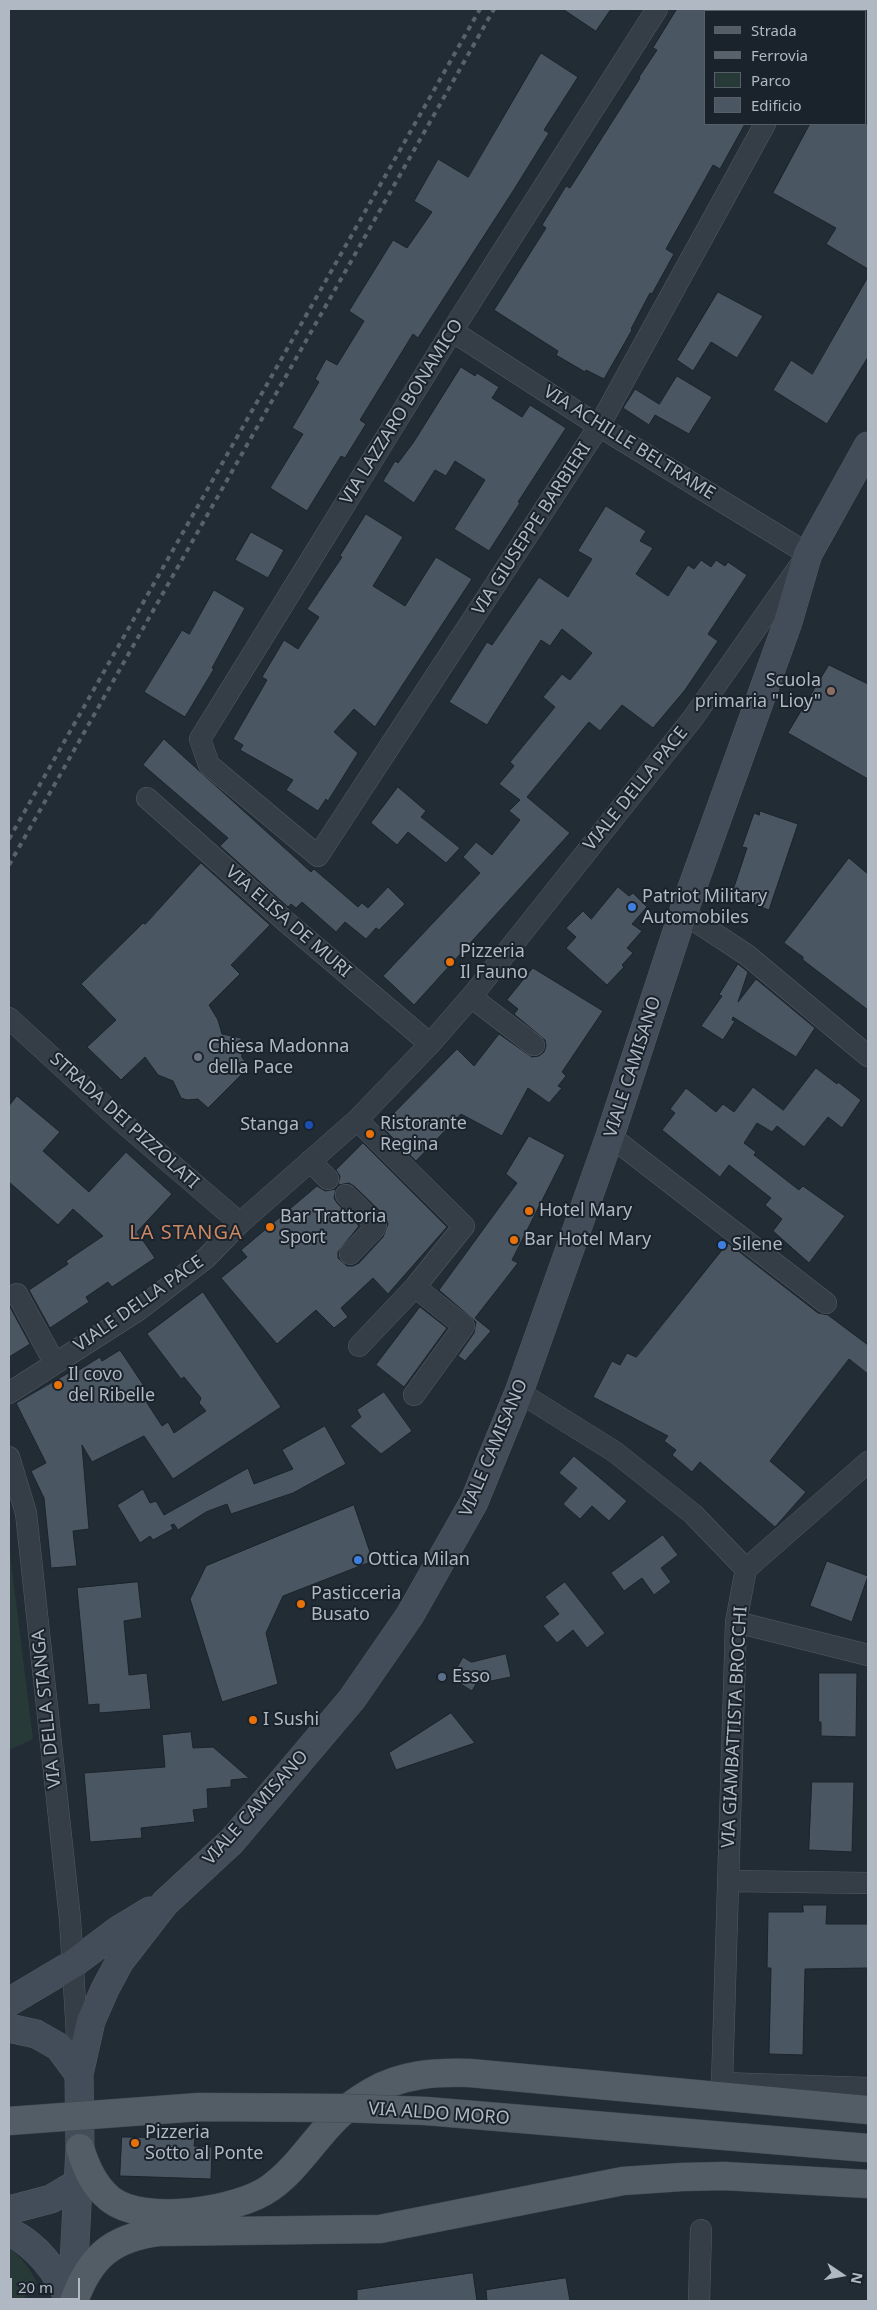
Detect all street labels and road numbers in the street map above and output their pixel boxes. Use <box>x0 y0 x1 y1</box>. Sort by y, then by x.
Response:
street label: VIA LAZZARO BONAMICO <box>336 315 468 509</box>
street label: VIA ACHILLE BELTRAME <box>539 381 719 505</box>
street label: VIA GIUSEPPE BARBIERI <box>468 439 596 619</box>
street label: VIALE DELLA PACE <box>579 723 693 855</box>
street label: VIA ELISA DE MURI <box>221 862 355 982</box>
street label: VIALE CAMISANO <box>600 994 666 1140</box>
street label: STRADA DEI PIZZOLATI <box>45 1048 203 1194</box>
street label: VIALE DELLA PACE <box>70 1251 208 1357</box>
street label: VIALE CAMISANO <box>455 1376 533 1520</box>
street label: VIA GIAMBATTISTA BROCCHI <box>718 1606 752 1848</box>
street label: VIA DELLA STANGA <box>28 1628 66 1790</box>
street label: VIALE CAMISANO <box>199 1746 313 1870</box>
street label: VIA ALDO MORO <box>368 2098 510 2130</box>

